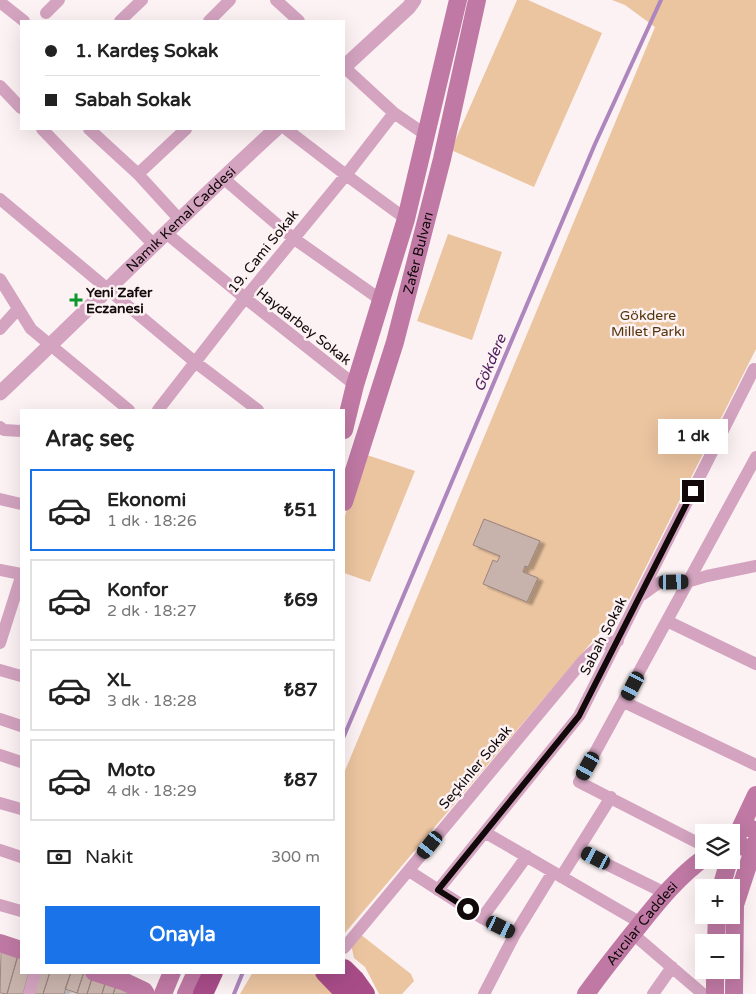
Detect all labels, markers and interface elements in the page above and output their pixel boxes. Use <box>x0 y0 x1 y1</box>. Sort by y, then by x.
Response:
text: 1. Kardeş Sokak <box>75 40 218 62</box>
text: Sabah Sokak <box>75 89 191 111</box>
street label: Namık Kemal Caddesi <box>123 163 239 276</box>
street label: 19. Cami Sokak <box>225 206 302 297</box>
street label: Zafer Bulvarı <box>400 210 437 296</box>
place label: Yeni Zafer Eczanesi <box>86 284 153 317</box>
street label: Haydarbey Sokak <box>253 284 355 369</box>
marker: Yeni Zafer Eczanesi <box>70 294 82 306</box>
park label: Gökdere Millet Parkı <box>611 307 685 340</box>
water label: Gökdere <box>470 330 511 394</box>
callout: 1 dk <box>658 418 728 454</box>
text: Araç seç <box>45 426 134 452</box>
text: 1 dk <box>676 426 710 446</box>
route end <box>682 480 704 502</box>
icon: car <box>47 488 92 533</box>
text: Ekonomi <box>107 489 186 511</box>
text: ₺51 <box>284 499 318 521</box>
text: 1 dk · 18:26 <box>107 511 197 531</box>
car <box>658 574 689 590</box>
icon: car <box>47 578 92 623</box>
text: Konfor <box>107 579 168 601</box>
text: ₺69 <box>284 589 318 611</box>
street label: Sabah Sokak <box>576 594 631 678</box>
text: 2 dk · 18:27 <box>107 601 197 621</box>
icon: car <box>47 668 92 713</box>
text: XL <box>107 669 131 691</box>
car <box>619 669 646 703</box>
text: ₺87 <box>284 679 318 701</box>
text: 3 dk · 18:28 <box>107 691 197 711</box>
street label: Seçkinler Sokak <box>435 722 516 813</box>
car <box>574 749 601 783</box>
icon: car <box>47 758 92 803</box>
text: Moto <box>107 759 155 781</box>
text: ₺87 <box>284 769 318 791</box>
text: 4 dk · 18:29 <box>107 781 197 801</box>
map controls <box>695 824 740 979</box>
button: layers <box>695 824 740 869</box>
car <box>414 829 445 861</box>
icon: cash <box>45 843 73 871</box>
car <box>579 845 612 871</box>
text: Nakit <box>85 846 133 868</box>
text: 300 m <box>271 847 320 867</box>
street label: Atıcılar Caddesi <box>603 878 681 969</box>
button: + <box>695 879 740 924</box>
route start <box>457 898 479 920</box>
button: Onayla <box>45 906 320 964</box>
car <box>484 914 517 940</box>
button: − <box>695 934 740 979</box>

